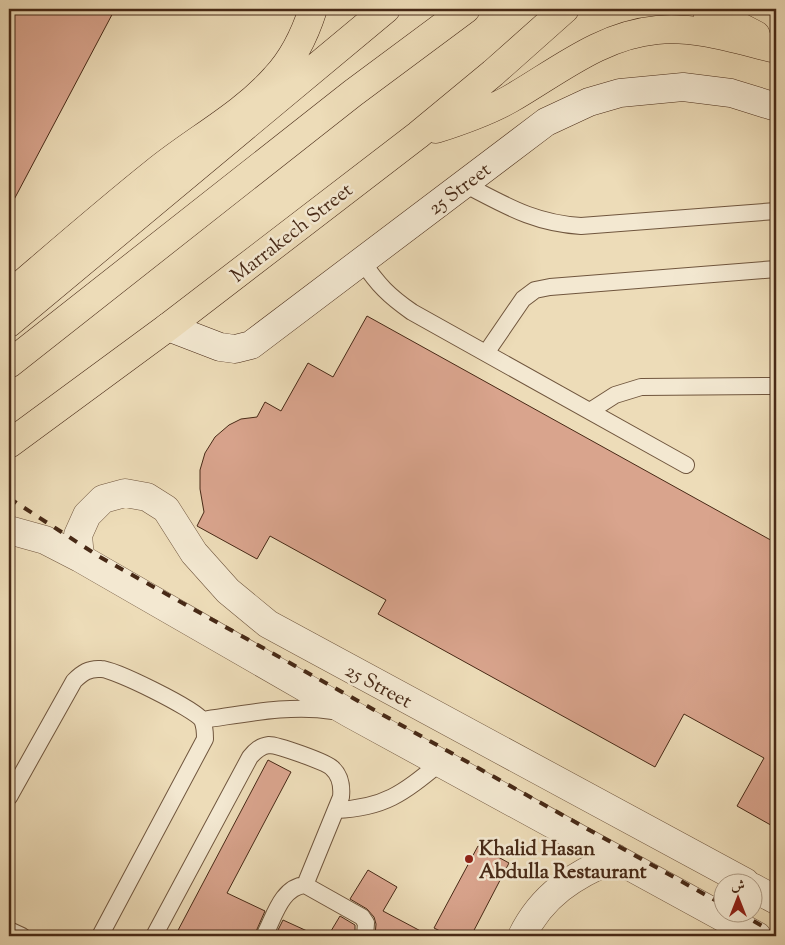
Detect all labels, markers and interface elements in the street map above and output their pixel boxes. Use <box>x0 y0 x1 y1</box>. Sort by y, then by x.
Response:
street label: 25 Street <box>423 157 498 223</box>
street label: Marrakech Street <box>225 177 360 291</box>
street label: 25 Street <box>339 657 417 717</box>
place label: Khalid Hasan Abdulla Restaurant <box>479 836 647 888</box>
marker: Khalid Hasan Abdulla Restaurant <box>463 853 475 865</box>
north arrow <box>712 872 762 922</box>
text: ش <box>731 877 745 897</box>

